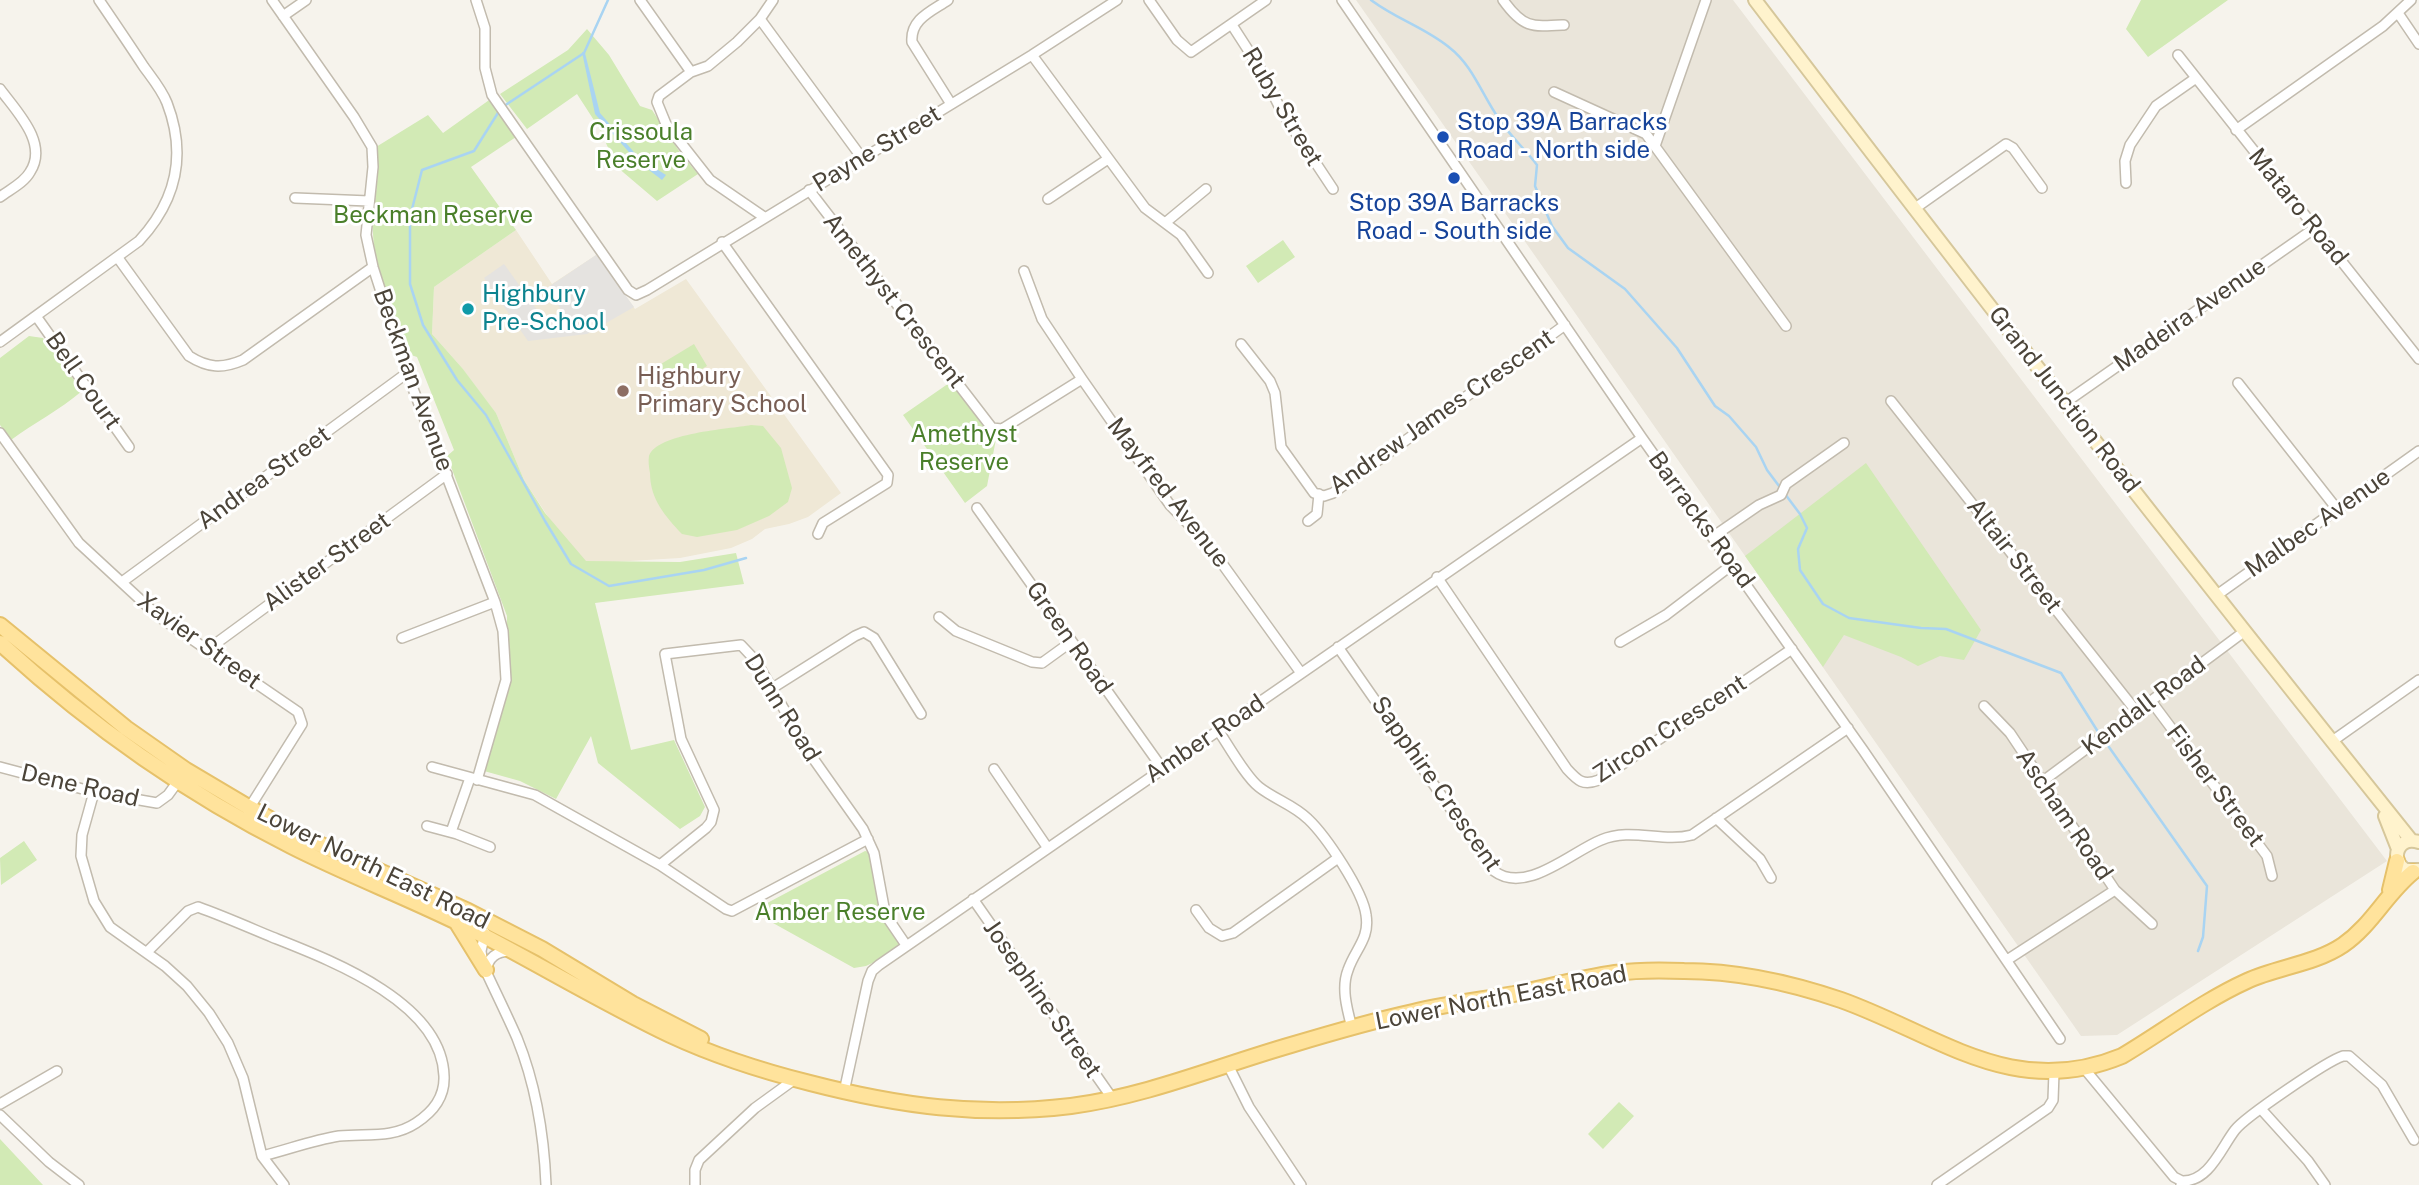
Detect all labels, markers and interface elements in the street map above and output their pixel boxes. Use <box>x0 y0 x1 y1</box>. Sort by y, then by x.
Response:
street label: Ruby Street <box>1235 43 1329 171</box>
street label: Payne Street <box>808 100 946 198</box>
place label: Stop 39A Barracks Road - North side <box>1457 109 1667 165</box>
park label: Crissoula Reserve <box>589 119 693 175</box>
marker: Stop 39A Barracks Road - North side <box>1435 129 1451 145</box>
street label: Mataro Road <box>2242 143 2354 271</box>
marker: Stop 39A Barracks Road - South side <box>1446 170 1462 186</box>
place label: Stop 39A Barracks Road - South side <box>1349 190 1559 246</box>
park label: Beckman Reserve <box>333 202 533 230</box>
street label: Amethyst Crescent <box>817 208 971 394</box>
street label: Madeira Avenue <box>2108 252 2272 378</box>
place label: Highbury Pre-School <box>482 281 606 337</box>
street label: Beckman Avenue <box>367 285 459 475</box>
marker: Highbury Pre-School <box>460 301 476 317</box>
street label: Grand Junction Road <box>1982 301 2146 499</box>
street label: Andrew James Crescent <box>1324 323 1560 501</box>
street label: Bell Court <box>39 327 127 435</box>
place label: Highbury Primary School <box>637 363 807 419</box>
marker: Highbury Primary School <box>615 383 631 399</box>
street label: Mayfred Avenue <box>1101 412 1235 574</box>
street label: Andrea Street <box>192 420 336 536</box>
park label: Amethyst Reserve <box>910 421 1018 477</box>
street label: Barracks Road <box>1642 446 1760 594</box>
street label: Malbec Avenue <box>2240 462 2396 584</box>
street label: Altair Street <box>1960 493 2068 619</box>
street label: Alister Street <box>258 506 396 618</box>
street label: Green Road <box>1020 576 1118 700</box>
street label: Xavier Street <box>131 586 267 696</box>
street label: Dunn Road <box>738 649 826 767</box>
street label: Kendall Road <box>2076 650 2212 762</box>
street label: Zircon Crescent <box>1588 669 1752 789</box>
street label: Amber Road <box>1140 689 1270 789</box>
street label: Sapphire Crescent <box>1365 691 1507 877</box>
street label: Fisher Street <box>2160 719 2270 853</box>
street label: Ascham Road <box>2010 744 2118 886</box>
street label: Dene Road <box>18 758 142 814</box>
street label: Lower North East Road <box>252 798 494 936</box>
park label: Amber Reserve <box>754 899 926 927</box>
street label: Josephine Street <box>977 914 1107 1084</box>
street label: Lower North East Road <box>1373 959 1629 1037</box>

